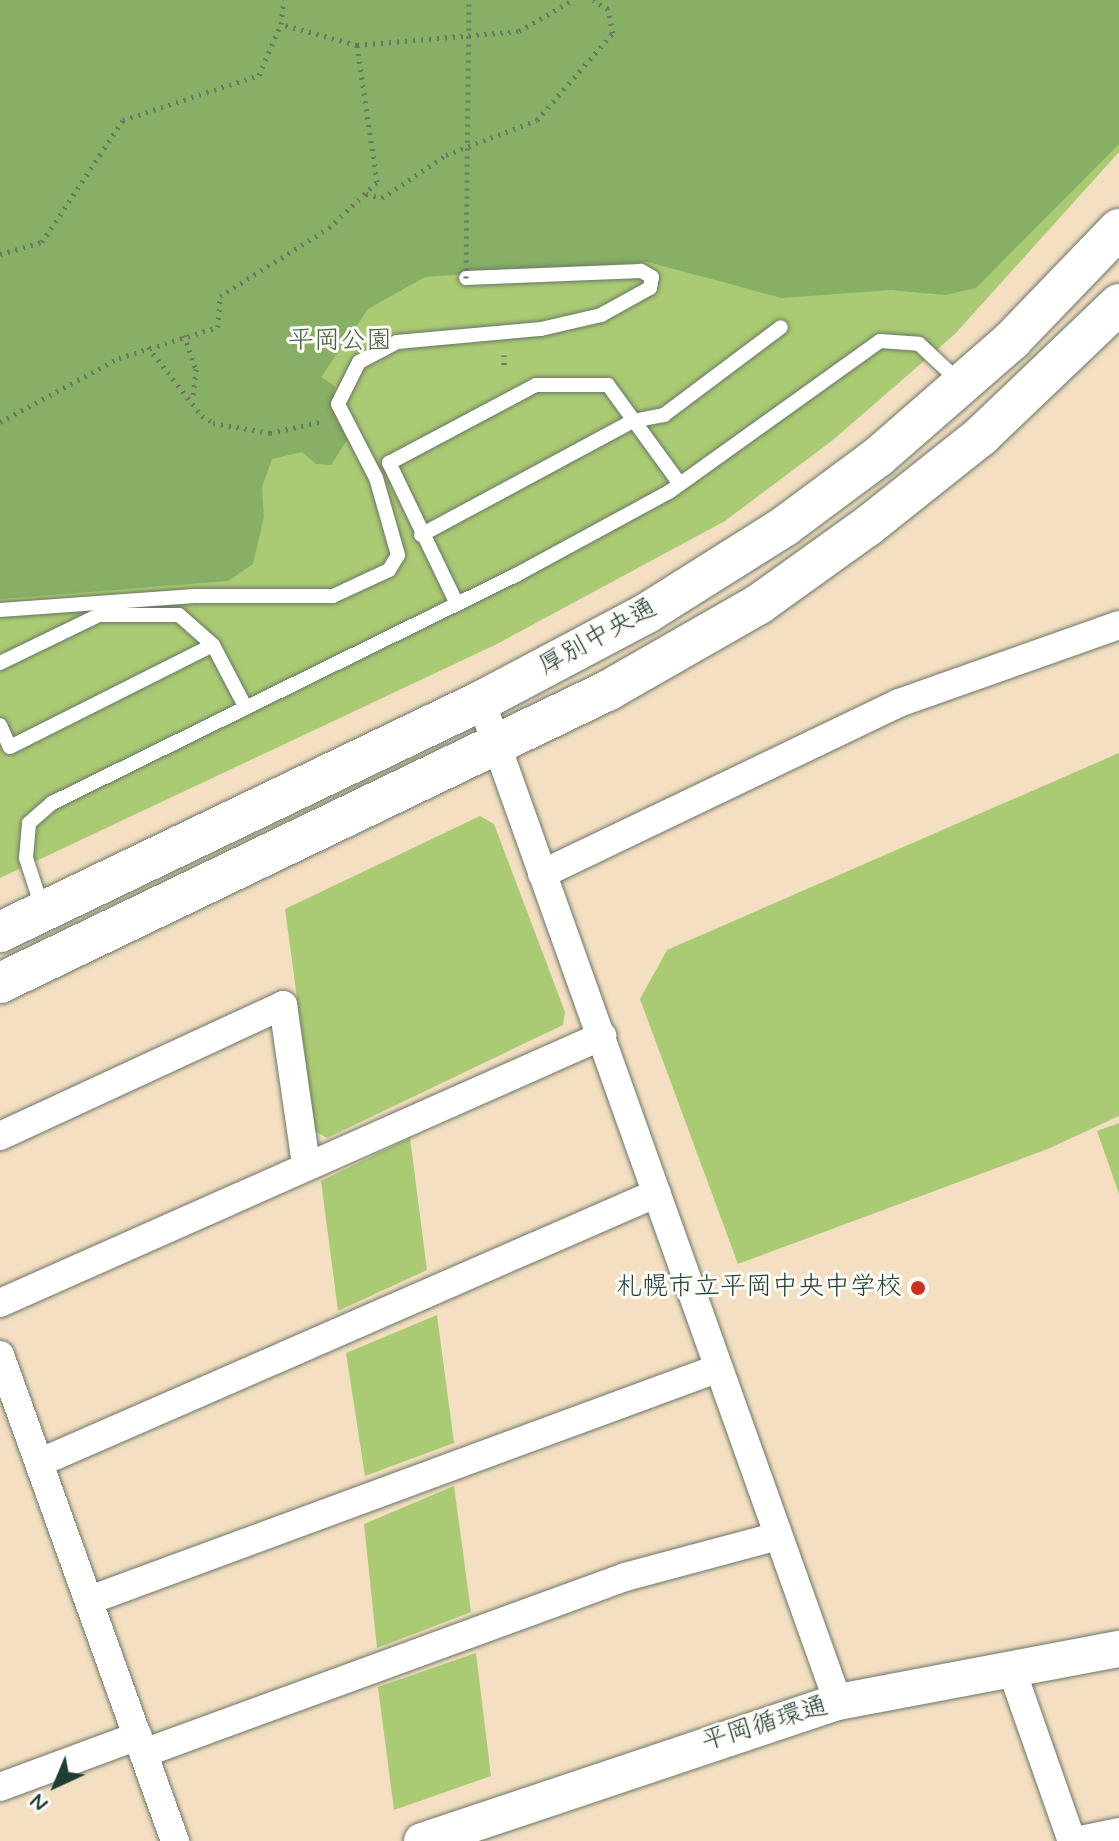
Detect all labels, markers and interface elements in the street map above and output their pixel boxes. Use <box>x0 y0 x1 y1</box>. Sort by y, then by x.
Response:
park label: 平岡公園 <box>288 326 392 358</box>
street label: 厚別中央通 <box>534 593 662 683</box>
place label: 札幌市立平岡中央中学校 <box>616 1272 902 1304</box>
marker: 札幌市立平岡中央中学校 <box>909 1279 927 1297</box>
street label: 平岡循環通 <box>698 1691 832 1759</box>
north arrow <box>16 1745 96 1825</box>
text: N <box>24 1787 54 1817</box>

